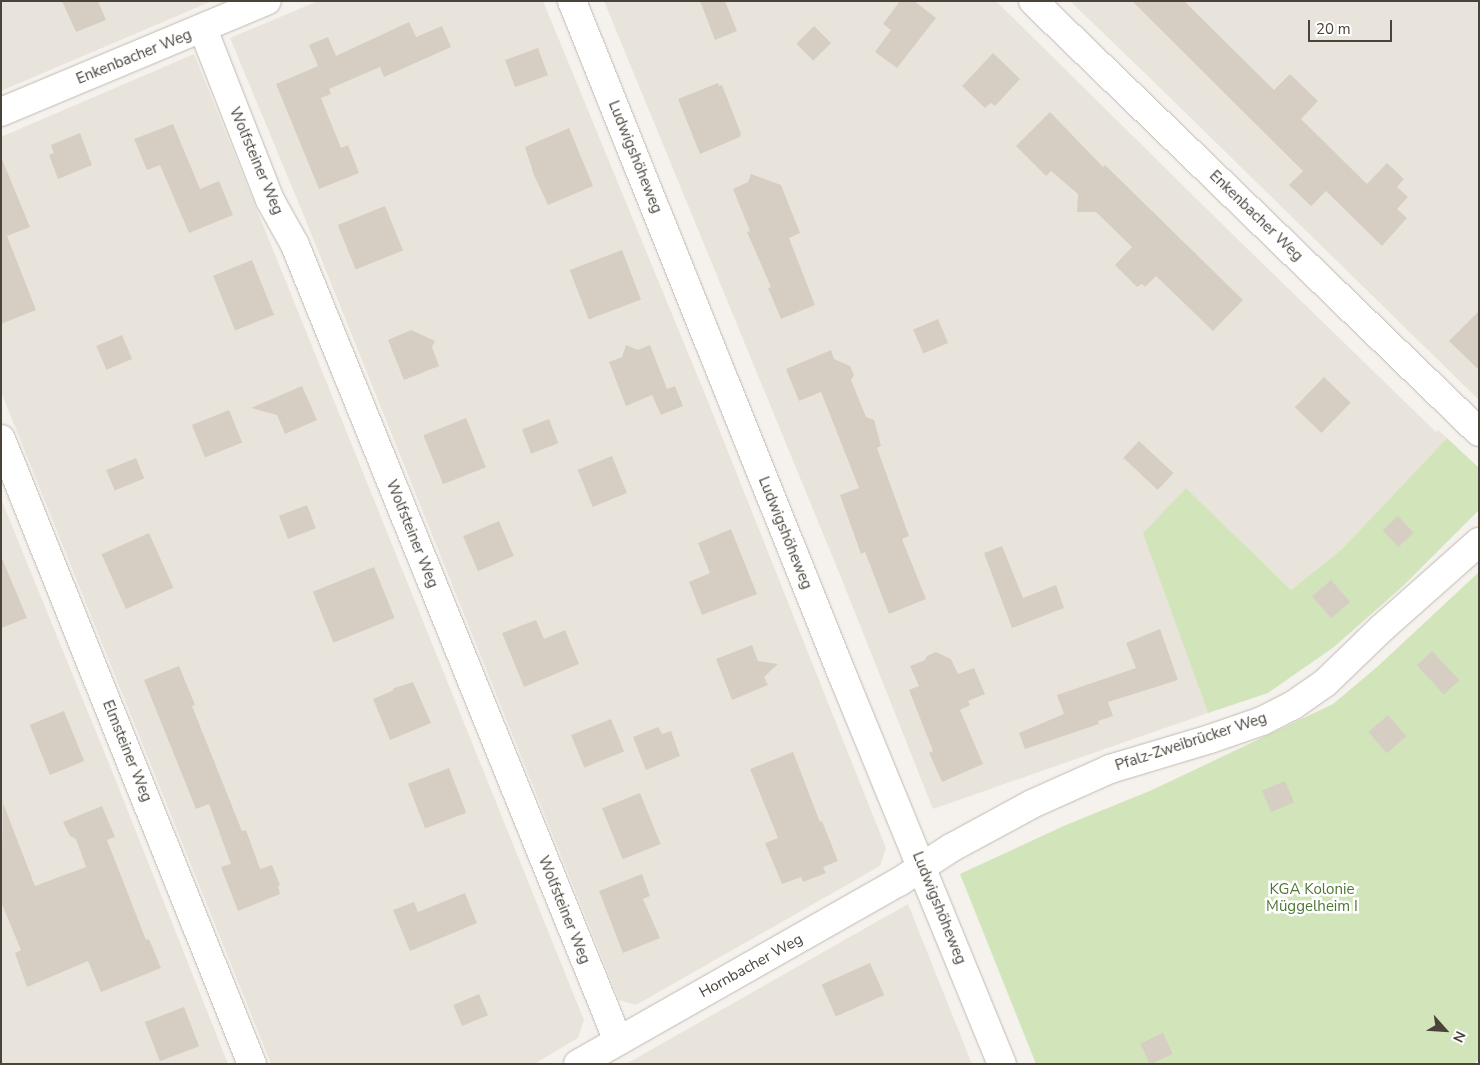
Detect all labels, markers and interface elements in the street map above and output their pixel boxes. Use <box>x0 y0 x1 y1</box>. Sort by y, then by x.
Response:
scale bar <box>1310 10 1394 42</box>
text: 20 m <box>1316 19 1351 39</box>
street label: Enkenbacher Weg <box>74 26 194 88</box>
street label: Ludwigshöheweg <box>604 98 666 216</box>
street label: Wolfsteiner Weg <box>225 104 287 218</box>
street label: Enkenbacher Weg <box>1206 167 1306 265</box>
street label: Ludwigshöheweg <box>754 474 816 592</box>
street label: Wolfsteiner Weg <box>382 477 442 591</box>
street label: Elmsteiner Weg <box>98 698 156 804</box>
street label: Pfalz-Zweibrücker Weg <box>1113 709 1269 775</box>
street label: Ludwigshöheweg <box>908 849 970 967</box>
street label: Wolfsteiner Weg <box>534 853 594 967</box>
park label: KGA Kolonie Müggelheim I <box>1266 880 1358 915</box>
street label: Hornbacher Weg <box>696 930 806 1002</box>
north arrow <box>1420 1005 1470 1055</box>
text: N <box>1448 1028 1470 1046</box>

